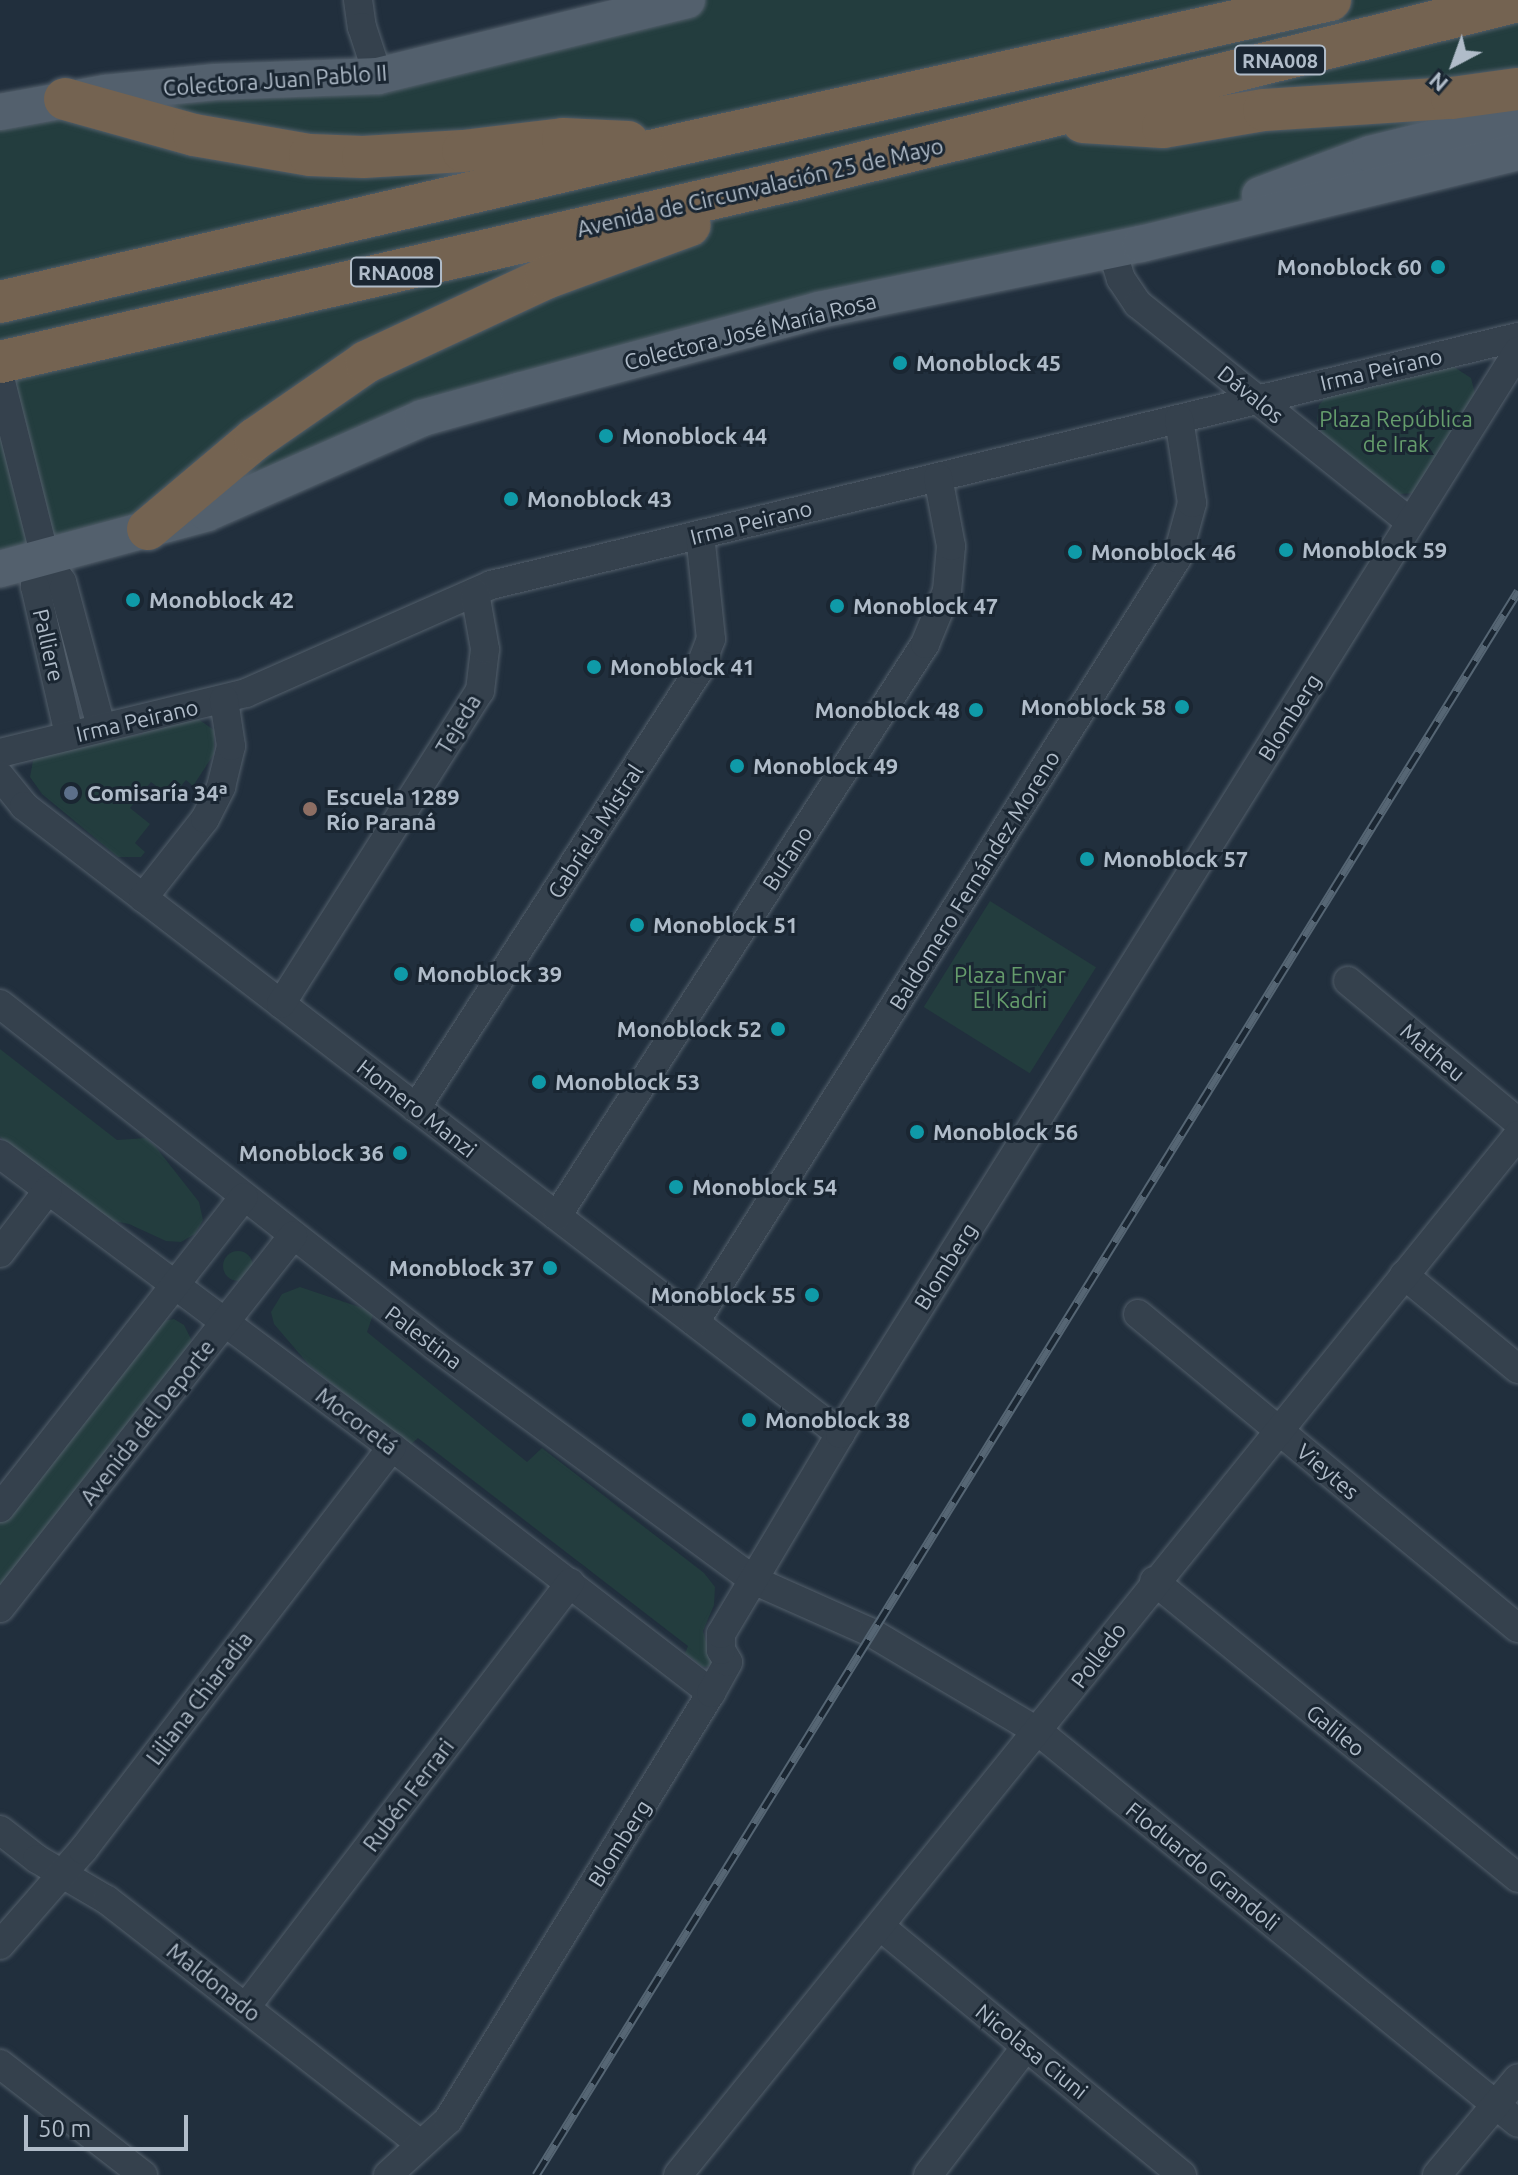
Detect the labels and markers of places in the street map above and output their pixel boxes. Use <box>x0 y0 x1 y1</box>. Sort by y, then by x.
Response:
place label: Monoblock 60 <box>1277 254 1422 280</box>
marker: Monoblock 60 <box>1429 258 1447 276</box>
place label: Monoblock 45 <box>916 350 1061 376</box>
marker: Monoblock 45 <box>891 354 909 372</box>
place label: Monoblock 44 <box>622 423 767 449</box>
marker: Monoblock 44 <box>597 427 615 445</box>
place label: Monoblock 43 <box>527 486 672 512</box>
marker: Monoblock 43 <box>502 490 520 508</box>
place label: Monoblock 59 <box>1302 537 1447 563</box>
place label: Monoblock 46 <box>1091 539 1236 565</box>
marker: Monoblock 59 <box>1277 541 1295 559</box>
marker: Monoblock 46 <box>1066 543 1084 561</box>
place label: Monoblock 42 <box>149 587 294 613</box>
marker: Monoblock 42 <box>124 591 142 609</box>
place label: Monoblock 47 <box>853 593 998 619</box>
marker: Monoblock 47 <box>828 597 846 615</box>
place label: Monoblock 41 <box>610 654 755 680</box>
marker: Monoblock 41 <box>585 658 603 676</box>
place label: Monoblock 58 <box>1021 694 1166 720</box>
place label: Monoblock 48 <box>815 697 960 723</box>
marker: Monoblock 58 <box>1173 698 1191 716</box>
marker: Monoblock 48 <box>967 701 985 719</box>
place label: Monoblock 49 <box>753 753 898 779</box>
marker: Monoblock 49 <box>728 757 746 775</box>
place label: Comisaría 34ª <box>87 780 227 806</box>
place label: Escuela 1289 Río Paraná <box>326 783 460 834</box>
marker: Comisaría 34ª <box>62 784 80 802</box>
marker: Escuela 1289 Río Paraná <box>301 800 319 818</box>
place label: Monoblock 57 <box>1103 846 1248 872</box>
marker: Monoblock 57 <box>1078 850 1096 868</box>
place label: Monoblock 51 <box>653 912 798 938</box>
marker: Monoblock 51 <box>628 916 646 934</box>
place label: Monoblock 39 <box>417 961 562 987</box>
marker: Monoblock 39 <box>392 965 410 983</box>
place label: Monoblock 52 <box>617 1016 762 1042</box>
marker: Monoblock 52 <box>769 1020 787 1038</box>
place label: Monoblock 53 <box>555 1069 700 1095</box>
marker: Monoblock 53 <box>530 1073 548 1091</box>
place label: Monoblock 56 <box>933 1119 1078 1145</box>
marker: Monoblock 56 <box>908 1123 926 1141</box>
place label: Monoblock 36 <box>239 1140 384 1166</box>
marker: Monoblock 36 <box>391 1144 409 1162</box>
place label: Monoblock 54 <box>692 1174 837 1200</box>
marker: Monoblock 54 <box>667 1178 685 1196</box>
place label: Monoblock 37 <box>389 1255 534 1281</box>
marker: Monoblock 37 <box>541 1259 559 1277</box>
place label: Monoblock 55 <box>651 1282 796 1308</box>
marker: Monoblock 55 <box>803 1286 821 1304</box>
place label: Monoblock 38 <box>765 1407 910 1433</box>
marker: Monoblock 38 <box>740 1411 758 1429</box>

